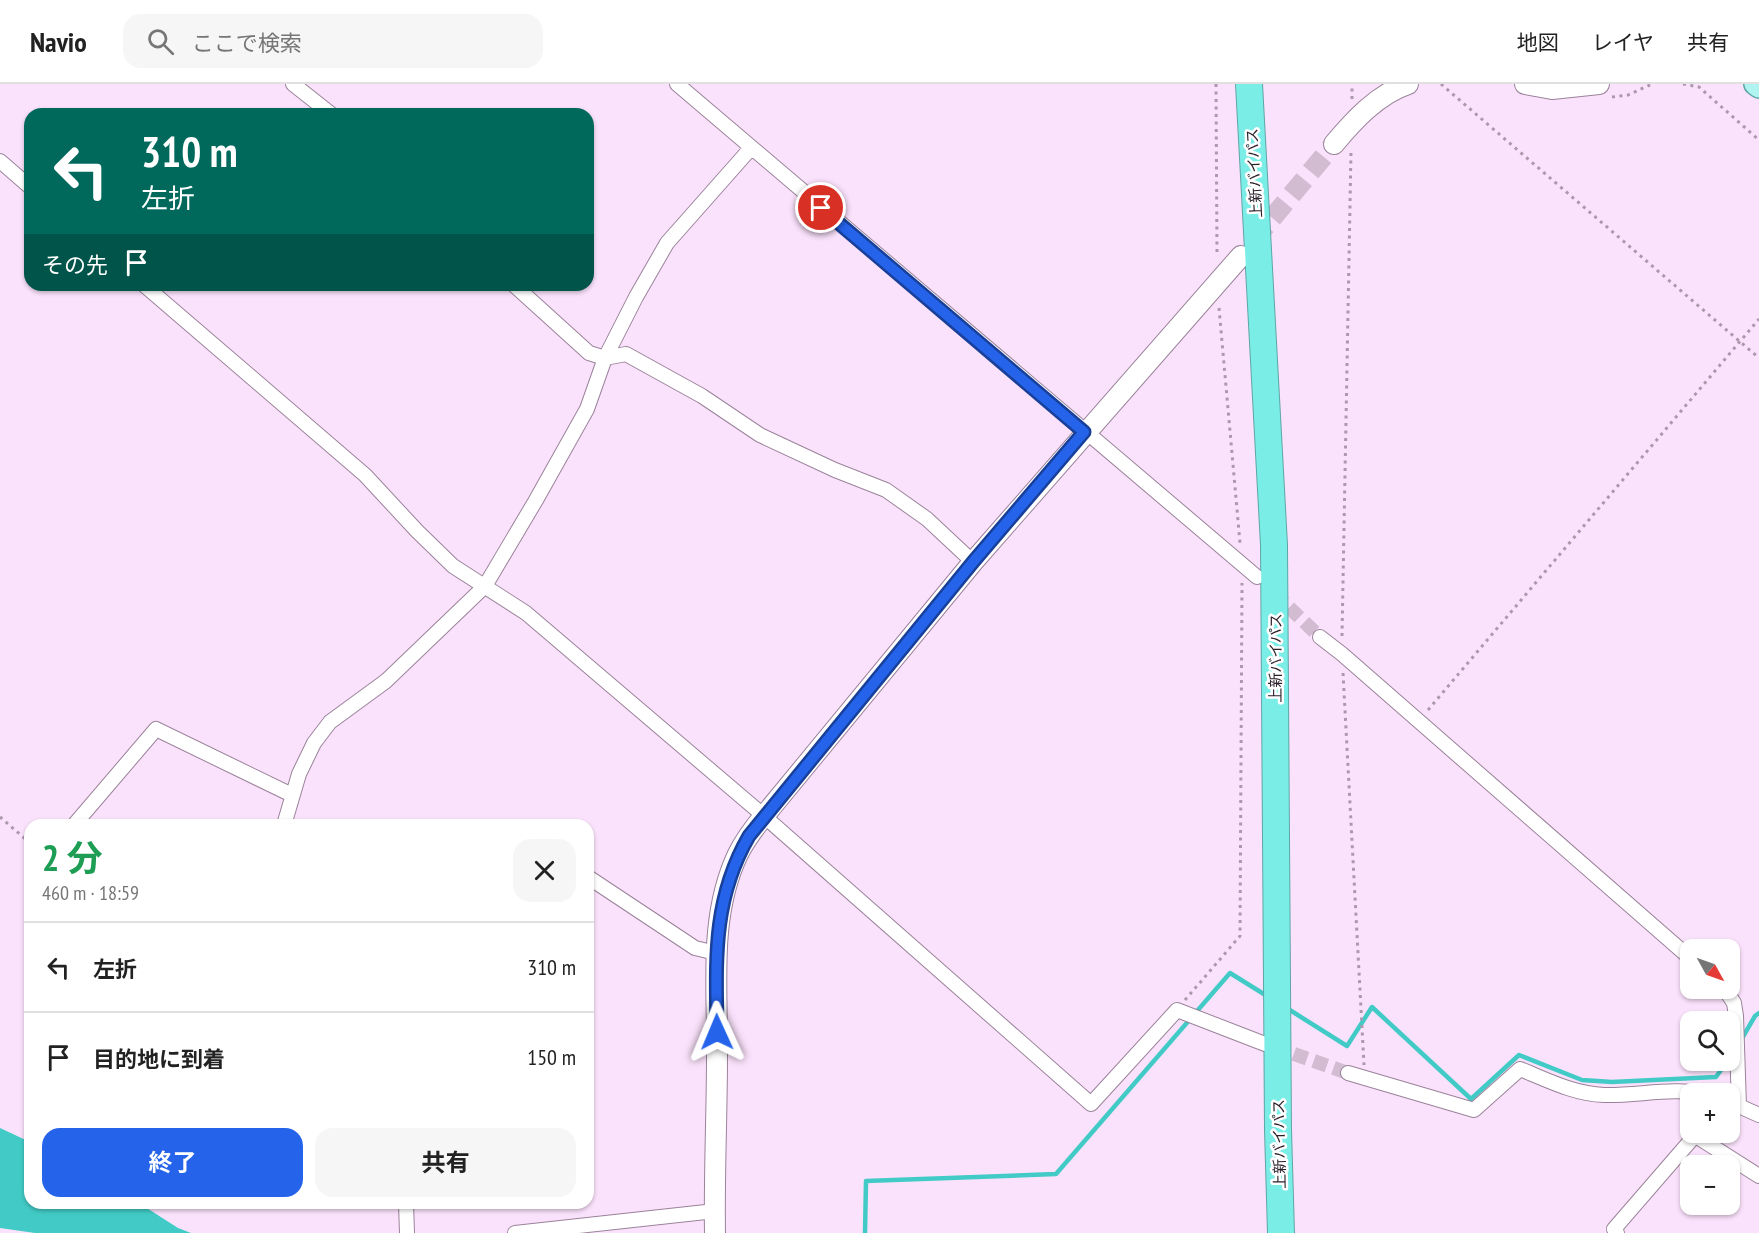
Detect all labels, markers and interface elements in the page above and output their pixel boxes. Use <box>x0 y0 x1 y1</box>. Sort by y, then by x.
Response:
search box <box>123 14 543 68</box>
text: Navio <box>30 23 87 60</box>
icon: search <box>144 25 177 58</box>
text: ここで検索 <box>192 29 302 57</box>
text: 地図 <box>1517 29 1559 56</box>
text: レイヤ <box>1592 29 1654 56</box>
text: 共有 <box>1687 29 1729 56</box>
text: 310 m <box>141 124 238 179</box>
street label: 上新バイパス <box>1242 128 1266 218</box>
icon: left <box>42 132 120 210</box>
text: 左折 <box>141 181 195 215</box>
pin <box>795 182 846 233</box>
icon: arrive <box>804 191 837 224</box>
icon: arrive <box>120 246 153 279</box>
text: その先 <box>42 251 108 279</box>
street label: 上新バイパス <box>1266 613 1285 703</box>
text: 2 分 <box>42 834 103 881</box>
button: close <box>513 839 576 902</box>
text: 460 m · 18:59 <box>42 880 139 906</box>
north arrow <box>1680 939 1740 999</box>
map controls <box>1680 939 1740 1215</box>
icon: left <box>42 951 75 984</box>
text: 310 m <box>527 953 576 981</box>
text: 左折 <box>93 955 137 983</box>
position arrow <box>685 1000 749 1064</box>
button: search <box>1680 1011 1740 1071</box>
icon: arrive <box>42 1041 75 1074</box>
text: 150 m <box>527 1043 576 1071</box>
text: 目的地に到着 <box>93 1045 225 1073</box>
button: + <box>1680 1083 1740 1143</box>
street label: 上新バイパス <box>1269 1099 1289 1189</box>
button: 終了 <box>42 1128 303 1197</box>
button: 共有 <box>315 1128 576 1197</box>
button: − <box>1680 1155 1740 1215</box>

